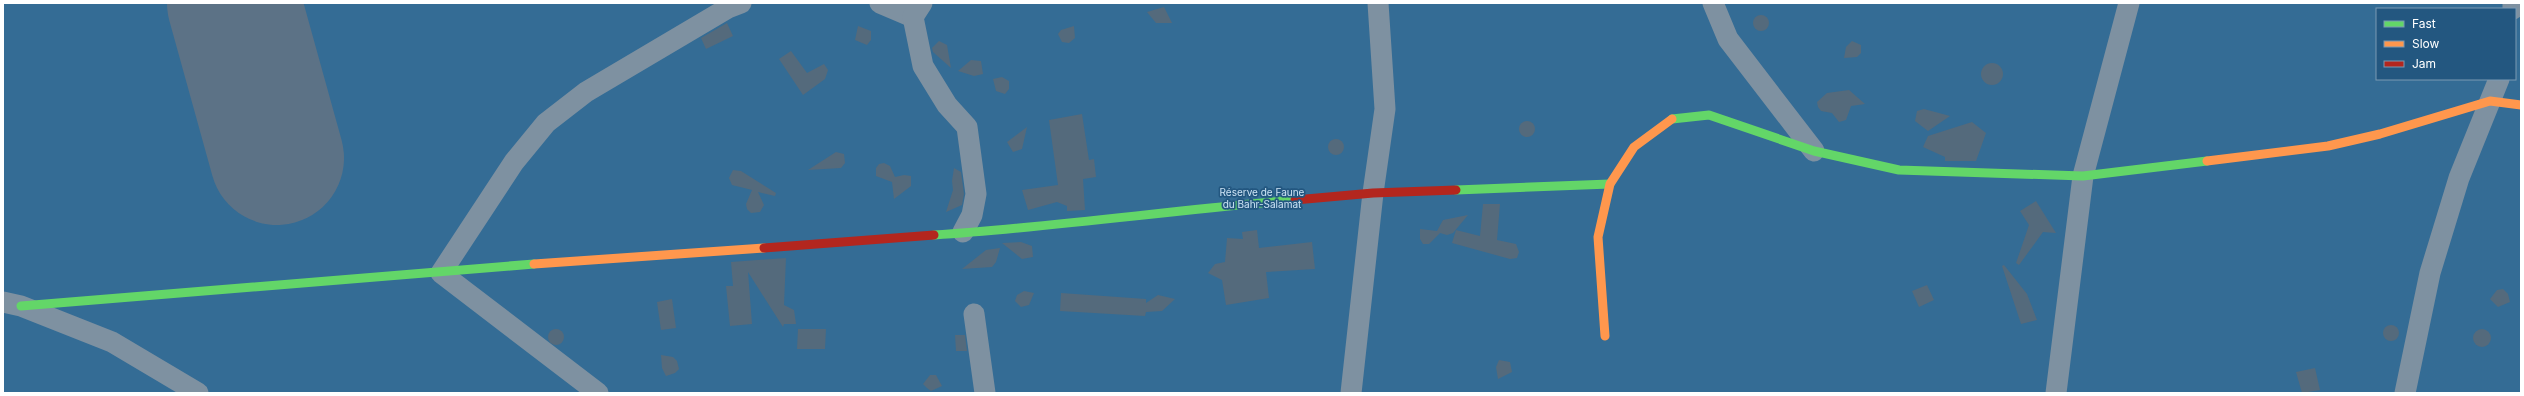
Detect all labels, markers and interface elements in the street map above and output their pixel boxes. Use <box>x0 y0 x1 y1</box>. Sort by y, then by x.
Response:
legend <box>2376 8 2516 80</box>
text: Fast <box>2412 16 2436 31</box>
text: Slow <box>2412 36 2440 51</box>
text: Jam <box>2412 56 2436 71</box>
park label: Réserve de Faune du Bahr-Salamat <box>1220 186 1305 210</box>

